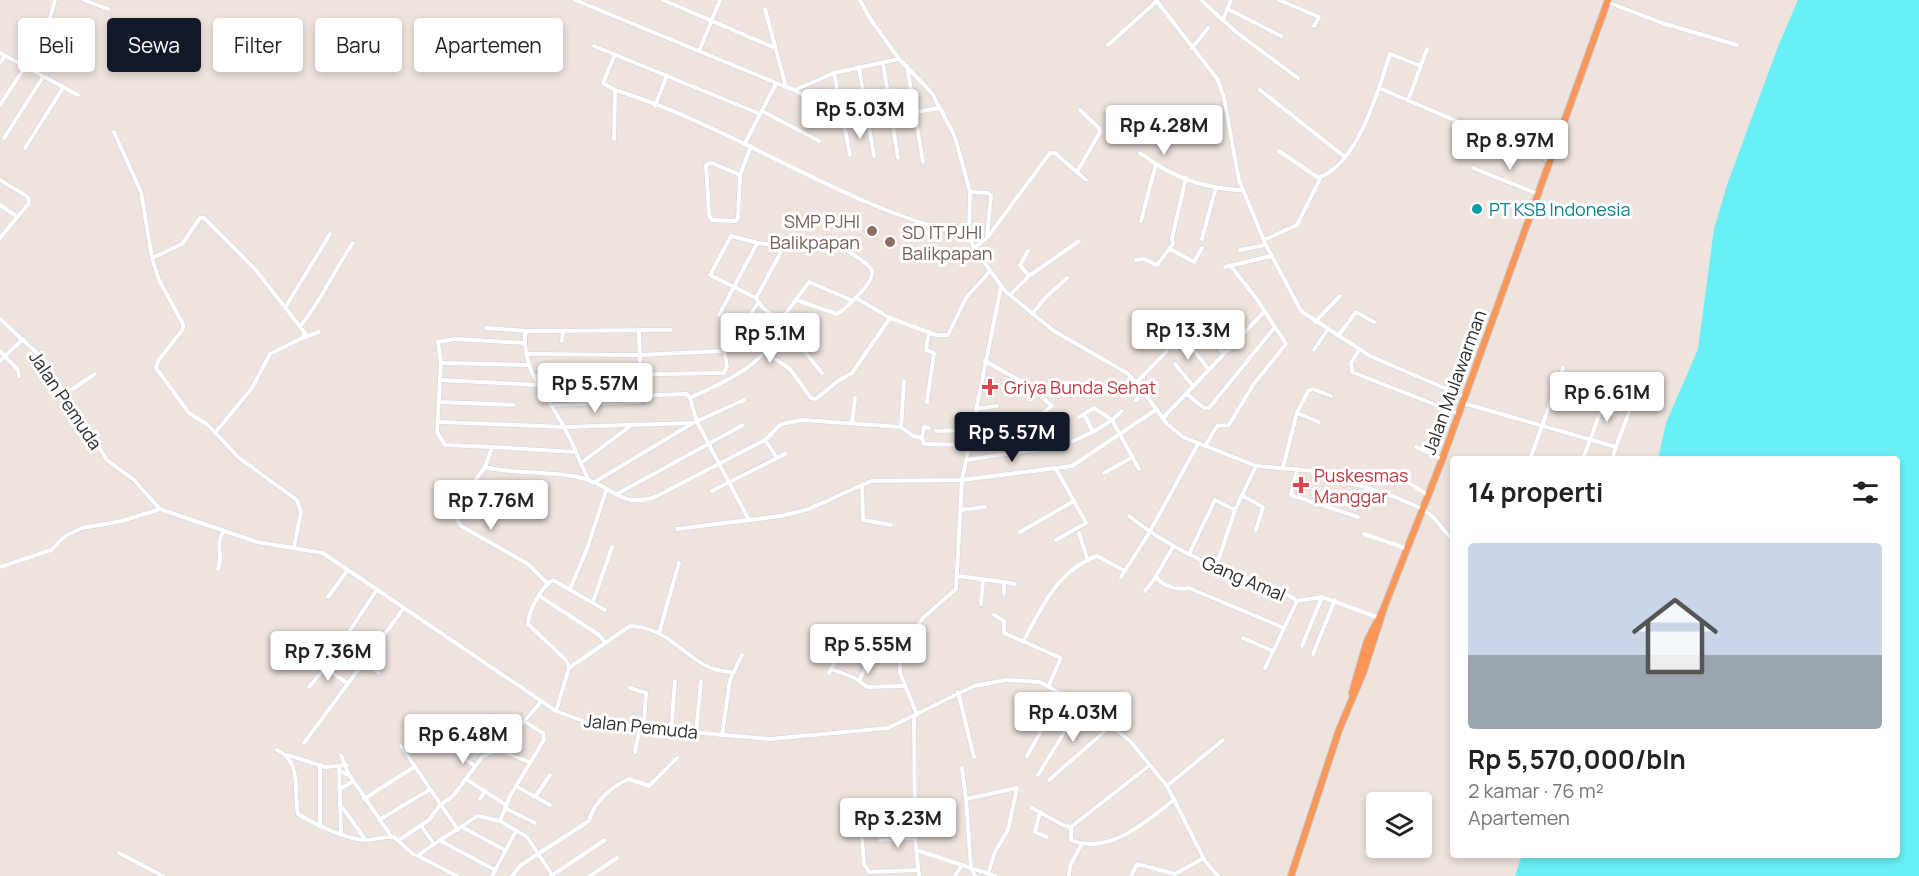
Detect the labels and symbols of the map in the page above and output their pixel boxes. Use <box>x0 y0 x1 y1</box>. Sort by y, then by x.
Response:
pin: Rp 5.03M <box>798 89 922 140</box>
pin: Rp 4.28M <box>1102 105 1226 156</box>
pin: Rp 8.97M <box>1448 120 1572 171</box>
place label: PT KSB Indonesia <box>1489 197 1631 221</box>
marker: PT KSB Indonesia <box>1470 202 1484 216</box>
place label: SMP PJHI Balikpapan <box>770 209 860 254</box>
place label: SD IT PJHI Balikpapan <box>902 220 992 265</box>
marker: SMP PJHI Balikpapan <box>865 224 879 238</box>
marker: SD IT PJHI Balikpapan <box>883 235 897 249</box>
street label: Jalan Mulawarman <box>1417 306 1491 458</box>
pin: Rp 13.3M <box>1126 310 1250 361</box>
pin: Rp 5.1M <box>715 313 825 364</box>
street label: Jalan Pemuda <box>24 346 108 454</box>
pin: Rp 5.57M <box>533 363 657 414</box>
pin: Rp 6.61M <box>1545 372 1669 423</box>
place label: Griya Bunda Sehat <box>1004 375 1156 399</box>
marker: Griya Bunda Sehat <box>981 378 999 396</box>
pin: Rp 5.57M <box>950 412 1074 463</box>
place label: Puskesmas Manggar <box>1314 463 1408 508</box>
marker: Puskesmas Manggar <box>1292 476 1310 494</box>
pin: Rp 7.76M <box>429 480 553 531</box>
street label: Gang Amal <box>1199 550 1289 606</box>
pin: Rp 5.55M <box>806 624 930 675</box>
pin: Rp 7.36M <box>266 631 390 682</box>
pin: Rp 4.03M <box>1011 692 1135 743</box>
street label: Jalan Pemuda <box>583 708 699 744</box>
pin: Rp 6.48M <box>401 714 525 765</box>
pin: Rp 3.23M <box>836 798 960 849</box>

